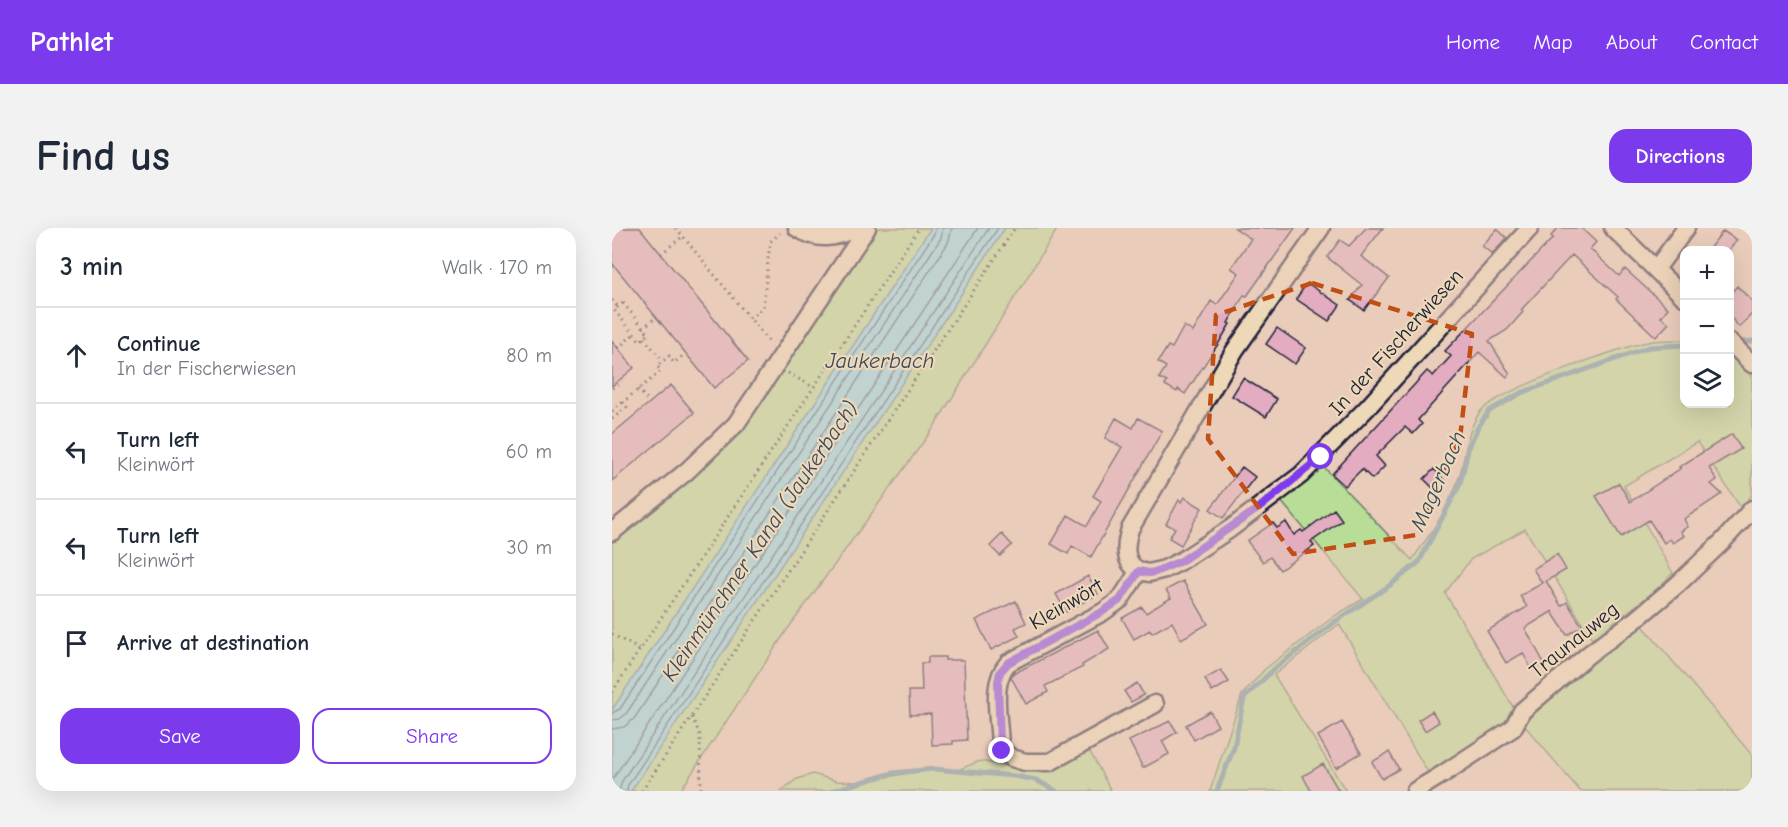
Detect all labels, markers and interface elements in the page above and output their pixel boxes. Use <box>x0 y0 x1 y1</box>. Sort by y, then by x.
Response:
text: Pathlet <box>30 26 113 58</box>
text: Home <box>1446 30 1500 54</box>
text: Map <box>1533 30 1573 54</box>
text: About <box>1606 30 1657 54</box>
text: Contact <box>1690 30 1758 54</box>
button: Directions <box>1609 129 1752 183</box>
text: Find us <box>36 132 170 181</box>
map controls <box>1680 246 1734 408</box>
button: + <box>1680 246 1734 300</box>
text: 3 min <box>60 252 123 282</box>
text: Walk · 170 m <box>442 256 552 279</box>
street label: In der Fischerwiesen <box>1324 264 1468 420</box>
button: − <box>1680 300 1734 354</box>
text: Continue <box>117 331 200 357</box>
icon: ahead <box>60 339 93 372</box>
text: 80 m <box>506 344 552 367</box>
water label: Jaukerbach <box>825 348 934 374</box>
button: layers <box>1680 354 1734 408</box>
text: In der Fischerwiesen <box>117 357 296 380</box>
water label: Kleinmünchner Kanal (Jaukerbach) <box>656 396 864 686</box>
text: Turn left <box>117 427 199 453</box>
water label: Magerbach <box>1404 427 1472 536</box>
icon: left <box>60 435 93 468</box>
text: 60 m <box>506 440 552 463</box>
route start <box>1307 443 1333 469</box>
text: Kleinwört <box>117 453 194 476</box>
text: Turn left <box>117 523 199 549</box>
icon: left <box>60 531 93 564</box>
text: 30 m <box>506 536 552 559</box>
text: Kleinwört <box>117 549 194 572</box>
street label: Kleinwört <box>1025 573 1108 635</box>
street label: Traunauweg <box>1525 597 1623 683</box>
icon: arrive <box>60 627 93 660</box>
text: Arrive at destination <box>117 630 309 656</box>
button: Save <box>60 708 300 764</box>
button: Share <box>312 708 552 764</box>
route end <box>988 737 1014 763</box>

